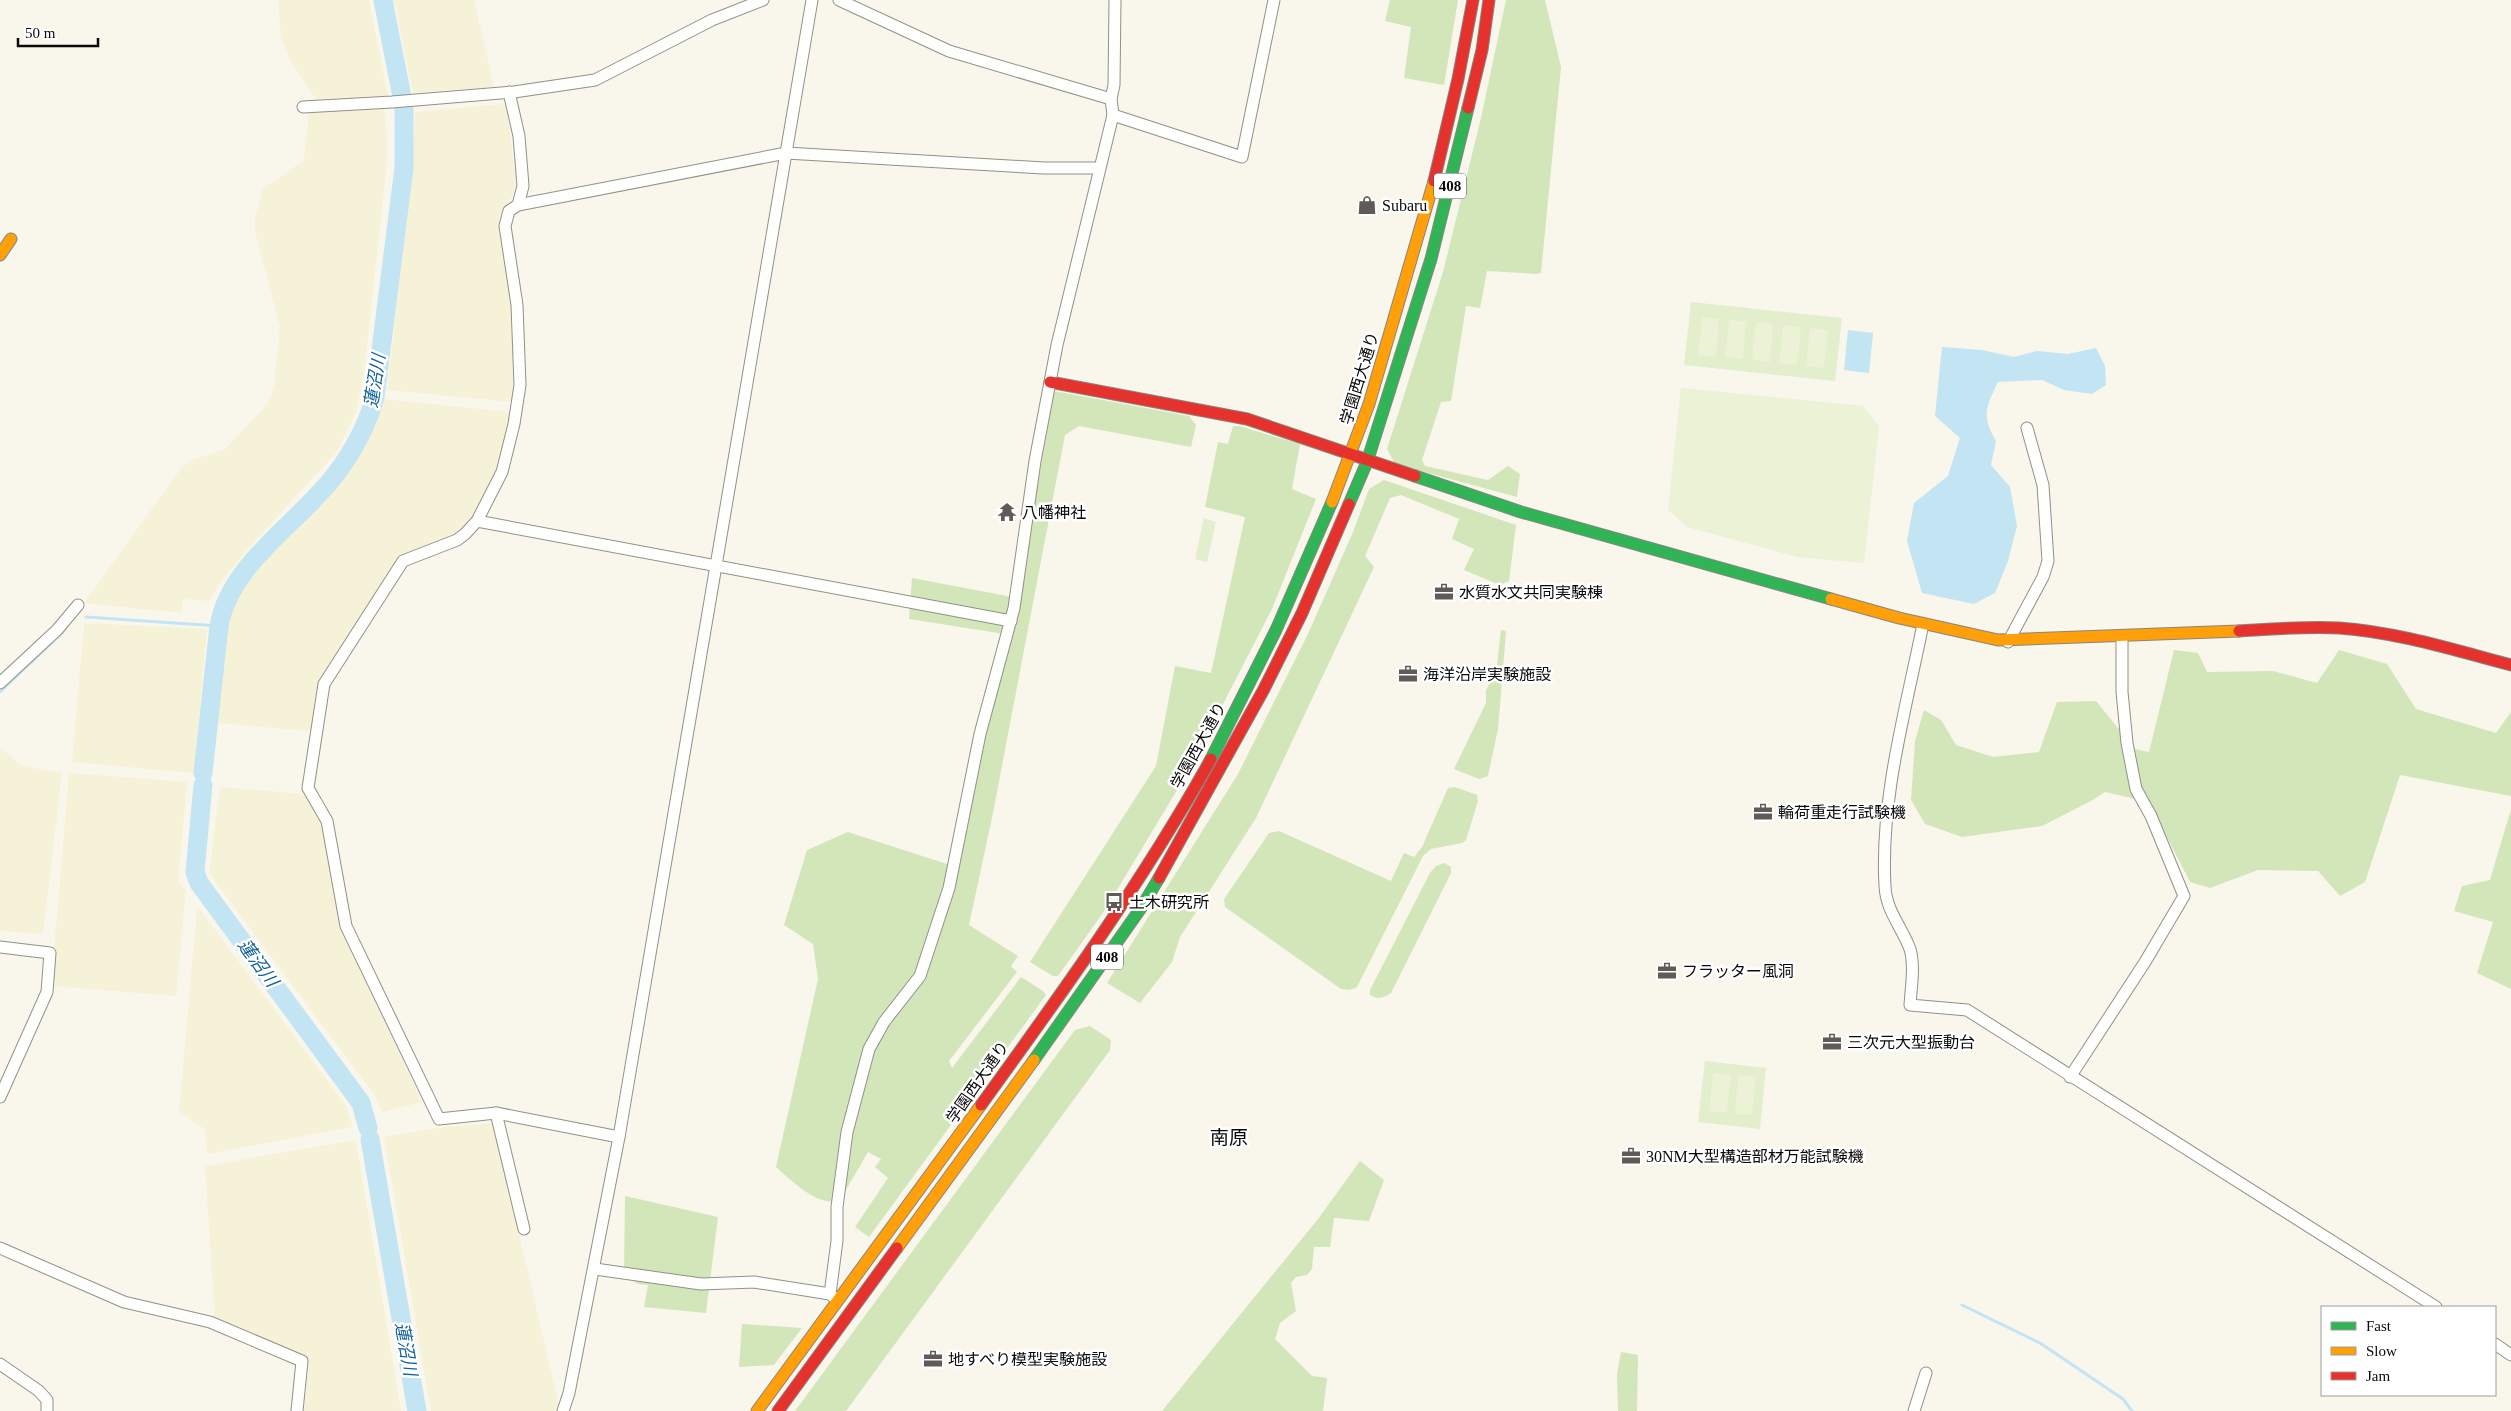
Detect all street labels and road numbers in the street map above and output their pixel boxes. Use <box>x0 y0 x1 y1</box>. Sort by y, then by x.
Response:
road number: 408 <box>1434 174 1466 198</box>
street label: 学園西大通り <box>1337 330 1382 427</box>
street label: 学園西大通り <box>1168 699 1229 791</box>
road number: 408 <box>1091 944 1123 970</box>
street label: 学園西大通り <box>943 1038 1012 1126</box>

